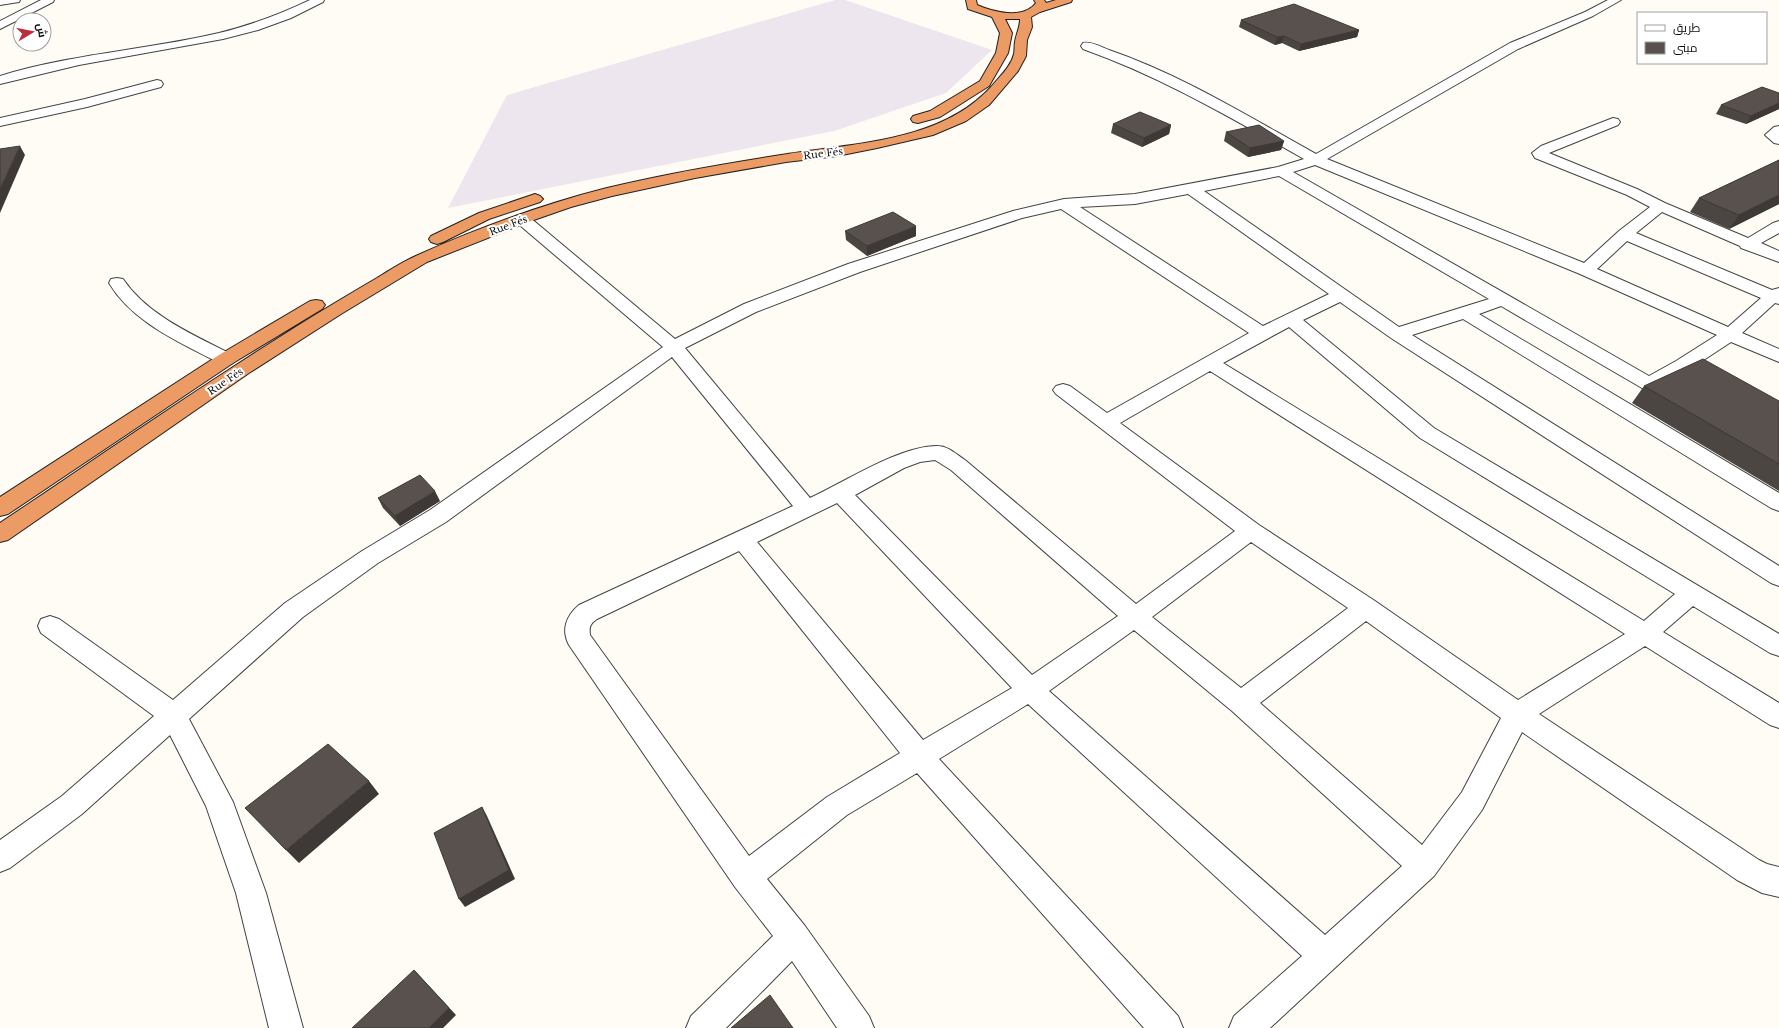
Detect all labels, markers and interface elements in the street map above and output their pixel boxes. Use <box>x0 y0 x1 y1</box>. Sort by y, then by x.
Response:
north arrow <box>12 12 52 52</box>
legend <box>1637 12 1767 64</box>
text: طريق <box>1673 20 1701 35</box>
text: ش <box>34 22 50 38</box>
text: مبنى <box>1673 40 1698 55</box>
street label: Rue Fés <box>803 145 844 162</box>
street label: Rue Fés <box>487 212 529 239</box>
street label: Rue Fés <box>205 365 246 398</box>

